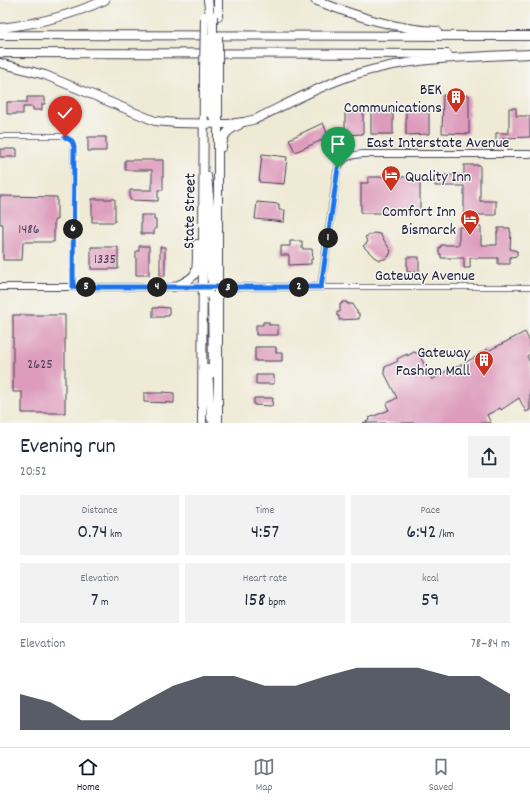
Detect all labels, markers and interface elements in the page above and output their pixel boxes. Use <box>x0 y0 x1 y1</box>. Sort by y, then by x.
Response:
place label: BEK Communications <box>344 79 442 120</box>
building icon: BEK Communications <box>445 86 467 114</box>
pin <box>48 96 82 137</box>
icon: check <box>54 102 76 124</box>
pin <box>321 127 355 168</box>
street label: East Interstate Avenue <box>367 132 509 155</box>
icon: arrive <box>327 133 349 155</box>
hotel icon: Quality Inn <box>380 164 402 192</box>
place label: Quality Inn <box>405 166 471 189</box>
street label: State Street <box>178 173 203 249</box>
place label: Comfort Inn Bismarck <box>382 201 456 242</box>
hotel icon: Comfort Inn Bismarck <box>459 208 481 236</box>
pin: 6 <box>63 219 83 239</box>
house number: 1486 <box>18 220 40 240</box>
text: 6 <box>70 221 76 237</box>
pin: 1 <box>318 228 338 248</box>
text: 1 <box>327 230 329 246</box>
house number: 1335 <box>94 250 116 270</box>
street label: Gateway Avenue <box>375 265 475 288</box>
pin: 5 <box>76 277 96 297</box>
pin: 4 <box>147 277 167 297</box>
pin: 2 <box>289 277 309 297</box>
pin: 3 <box>218 278 238 298</box>
text: 5 <box>83 279 89 295</box>
text: 4 <box>155 279 159 295</box>
text: 2 <box>297 279 301 295</box>
text: 3 <box>226 280 230 296</box>
place label: Gateway Fashion Mall <box>396 342 471 383</box>
building icon: Gateway Fashion Mall <box>473 349 495 377</box>
house number: 2625 <box>27 355 53 375</box>
text: Evening run <box>20 432 116 463</box>
button: share <box>468 436 510 478</box>
text: 20:52 <box>20 463 47 482</box>
text: Distance <box>82 503 118 519</box>
text: Time <box>256 503 274 519</box>
text: Pace <box>421 503 440 519</box>
text: 0.74 <box>77 519 107 547</box>
text: 4:57 <box>251 519 279 547</box>
text: 6:42 <box>406 519 437 547</box>
text: km <box>107 527 122 543</box>
text: /km <box>437 527 454 543</box>
text: Elevation <box>81 571 119 587</box>
text: Heart rate <box>243 571 287 587</box>
text: kcal <box>422 571 439 587</box>
text: 7 <box>91 587 98 615</box>
text: 158 <box>244 587 266 615</box>
text: 59 <box>421 587 440 615</box>
text: m <box>98 595 109 611</box>
text: bpm <box>266 595 286 611</box>
text: Elevation <box>20 635 65 654</box>
text: 78–84 m <box>471 635 510 654</box>
tab: Home <box>77 756 100 796</box>
tab: Map <box>253 756 275 796</box>
tab: Saved <box>429 756 453 796</box>

